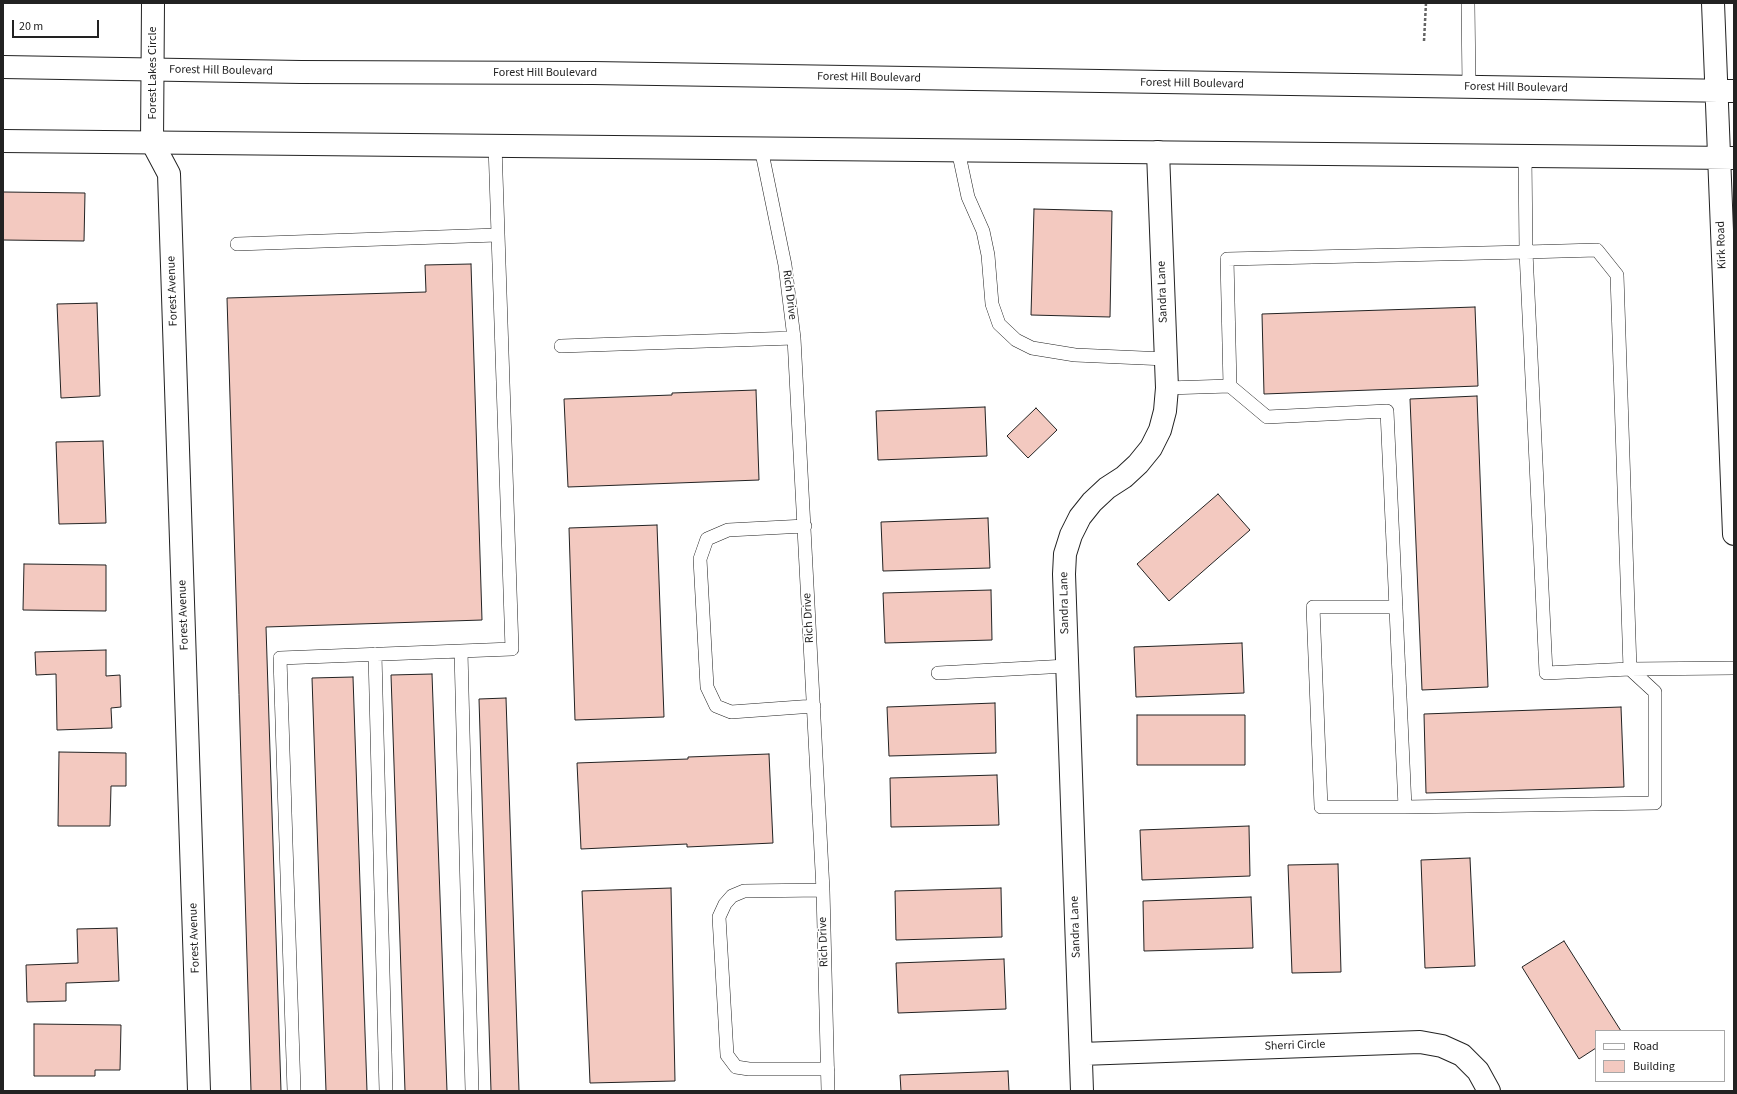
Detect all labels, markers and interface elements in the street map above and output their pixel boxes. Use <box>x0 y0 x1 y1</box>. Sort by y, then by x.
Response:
scale bar <box>14 12 101 38</box>
text: 20 m <box>19 18 43 35</box>
street label: Forest Lakes Circle <box>146 27 160 119</box>
street label: Forest Hill Boulevard <box>169 63 273 79</box>
street label: Forest Hill Boulevard <box>493 66 597 80</box>
street label: Forest Hill Boulevard <box>817 70 921 86</box>
street label: Forest Hill Boulevard <box>1140 76 1244 92</box>
street label: Forest Hill Boulevard <box>1464 80 1568 96</box>
street label: Kirk Road <box>1714 221 1730 269</box>
street label: Forest Avenue <box>165 256 181 326</box>
street label: Sandra Lane <box>1155 261 1171 323</box>
street label: Rich Drive <box>779 269 799 321</box>
street label: Sandra Lane <box>1057 572 1073 634</box>
street label: Forest Avenue <box>176 580 192 650</box>
street label: Rich Drive <box>800 593 818 643</box>
street label: Sandra Lane <box>1068 896 1084 958</box>
street label: Forest Avenue <box>187 903 203 973</box>
street label: Rich Drive <box>816 917 832 967</box>
legend <box>1595 1030 1725 1082</box>
street label: Sherri Circle <box>1264 1038 1326 1054</box>
text: Road <box>1633 1038 1659 1055</box>
text: Building <box>1633 1058 1675 1075</box>

